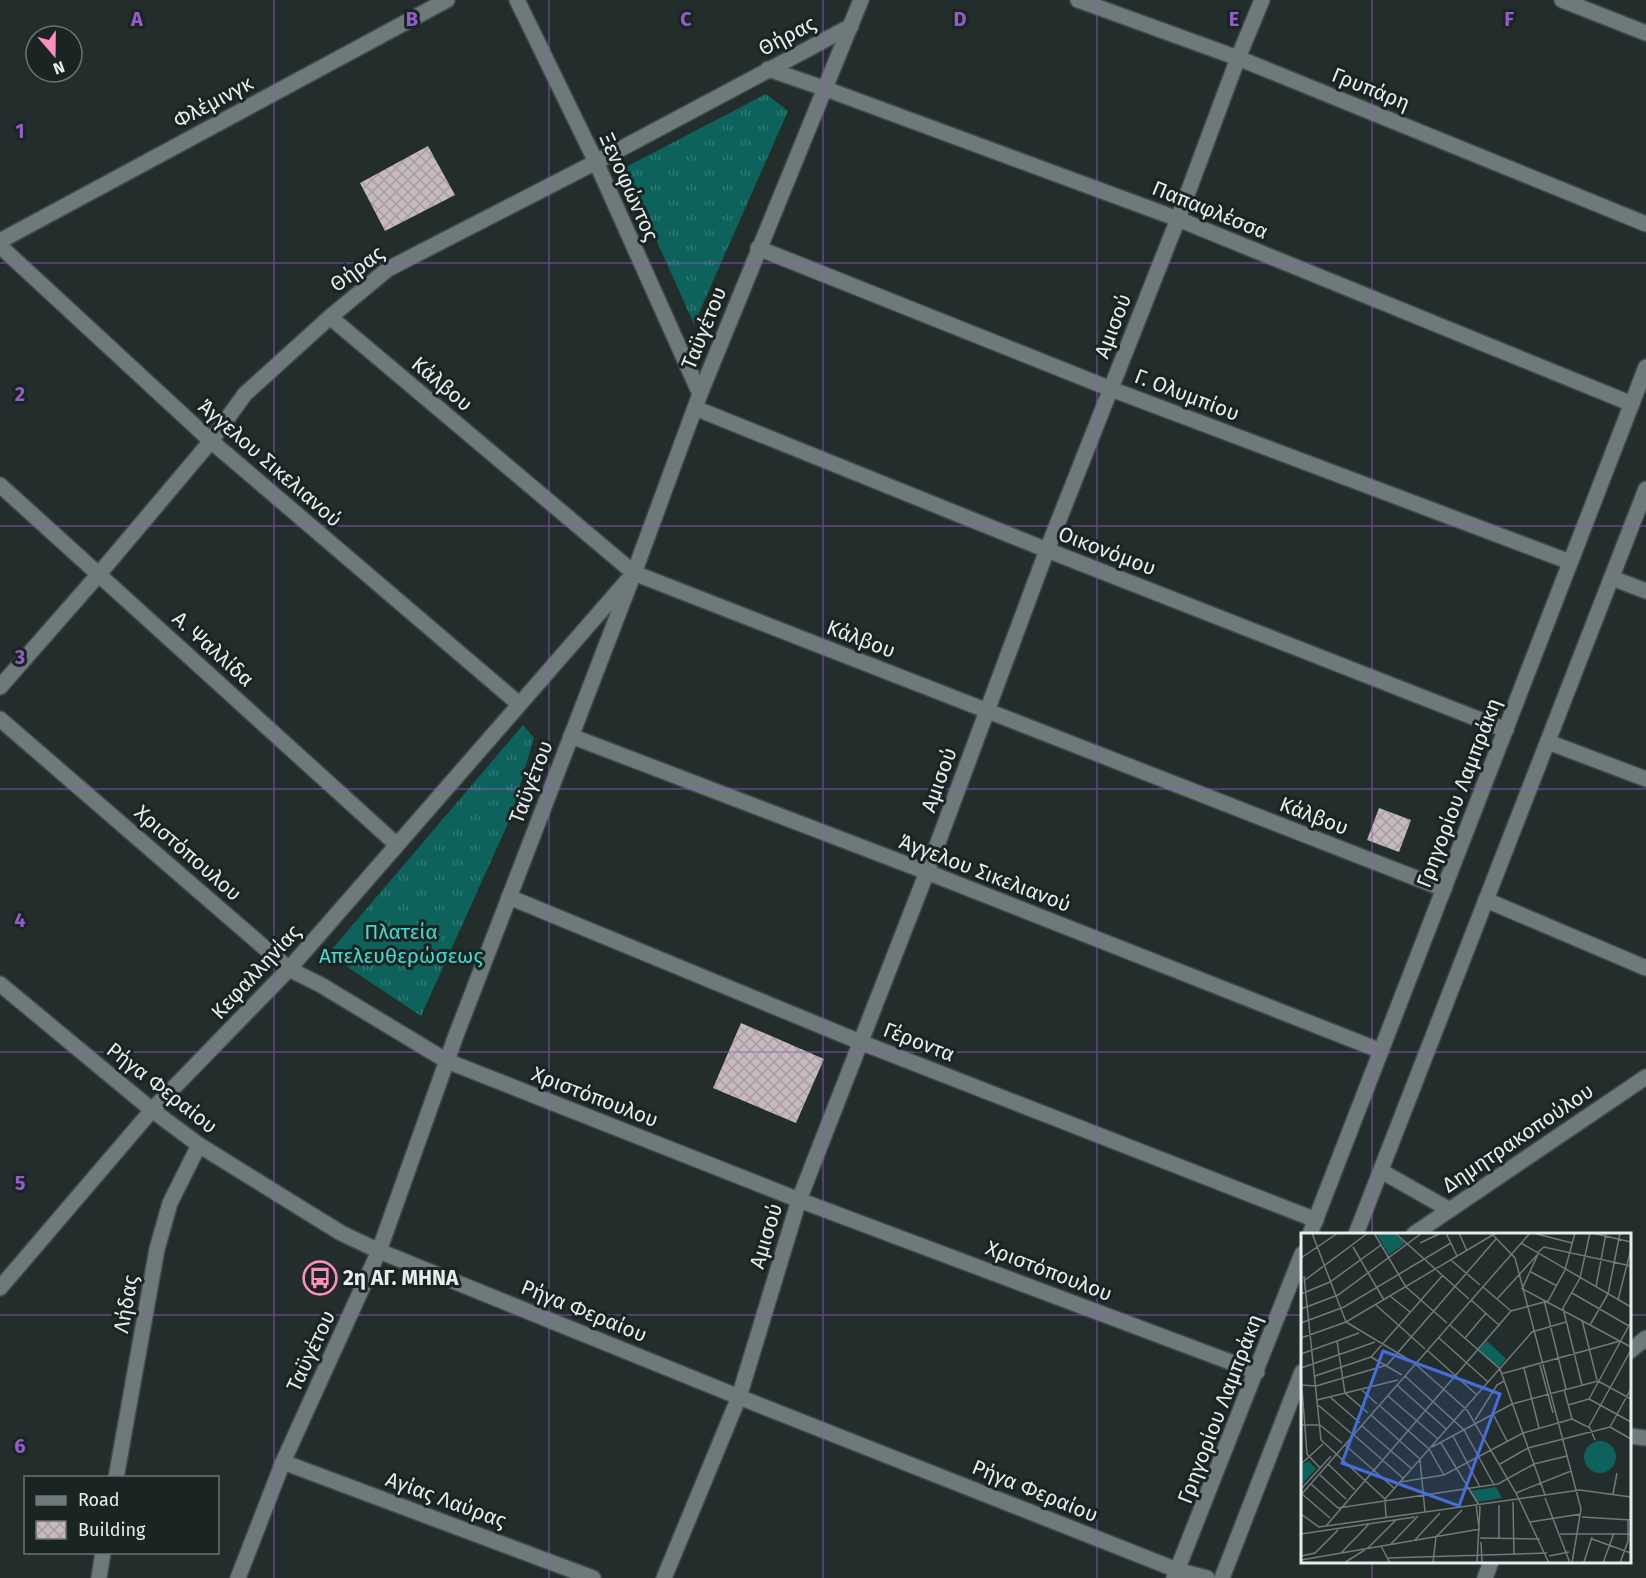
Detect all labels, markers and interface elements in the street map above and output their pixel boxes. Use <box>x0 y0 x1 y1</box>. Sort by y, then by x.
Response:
text: A <box>130 7 144 31</box>
text: B <box>406 7 418 31</box>
text: C <box>680 7 692 31</box>
text: D <box>953 7 967 31</box>
text: E <box>1229 7 1239 31</box>
text: F <box>1504 7 1514 31</box>
street label: Θήρας <box>754 10 820 62</box>
north arrow <box>24 24 84 84</box>
text: N <box>51 57 67 78</box>
street label: Γρυπάρη <box>1328 62 1414 116</box>
street label: Φλέμινγκ <box>169 70 258 134</box>
text: 1 <box>15 119 25 143</box>
street label: Ξενοφώντος <box>594 129 664 245</box>
street label: Παπαφλέσσα <box>1148 175 1272 245</box>
street label: Θήρας <box>325 240 389 298</box>
street label: Ταϋγέτου <box>676 283 732 373</box>
street label: Αμισού <box>1089 290 1137 362</box>
street label: Κάλβου <box>406 351 478 417</box>
street label: Γ. Ολυμπίου <box>1131 363 1243 427</box>
text: 2 <box>15 382 25 406</box>
street label: Άγγελου Σικελιανού <box>193 393 347 533</box>
street label: Οικονόμου <box>1055 520 1159 582</box>
street label: Α. Ψαλλίδα <box>167 606 259 692</box>
street label: Κάλβου <box>823 614 899 664</box>
text: 3 <box>14 645 25 669</box>
street label: Γρηγορίου Λαμπράκη <box>1411 695 1507 891</box>
street label: Ταϋγέτου <box>503 737 559 827</box>
street label: Αμισού <box>915 744 963 816</box>
street label: Κάλβου <box>1276 791 1352 841</box>
street label: Χριστόπουλου <box>129 799 247 907</box>
street label: Άγγελου Σικελιανού <box>895 828 1075 918</box>
text: 4 <box>14 908 26 932</box>
street label: Κεφαλληνίας <box>206 919 307 1025</box>
park label: Πλατεία Απελευθερώσεως <box>319 919 483 969</box>
street label: Γέροντα <box>880 1017 958 1067</box>
street label: Ρήγα Φεραίου <box>101 1037 223 1139</box>
street label: Χριστόπουλου <box>528 1061 662 1133</box>
street label: Δημητρακοπούλου <box>1437 1078 1599 1198</box>
text: 5 <box>15 1171 26 1195</box>
street label: Αμισού <box>744 1200 788 1272</box>
inset map <box>1301 1233 1631 1563</box>
street label: Χριστόπουλου <box>982 1235 1116 1307</box>
bus stop icon: 2η ΑΓ. ΜΗΝΑ <box>302 1260 338 1296</box>
place label: 2η ΑΓ. ΜΗΝΑ <box>343 1265 459 1291</box>
street label: Λήδας <box>108 1273 144 1335</box>
street label: Ρήγα Φεραίου <box>517 1274 651 1348</box>
street label: Ταϋγέτου <box>281 1306 341 1396</box>
street label: Γρηγορίου Λαμπράκη <box>1172 1311 1268 1507</box>
text: 6 <box>14 1434 26 1458</box>
street label: Ρήγα Φεραίου <box>968 1454 1102 1528</box>
street label: Αγίας Λαύρας <box>382 1466 510 1534</box>
legend <box>24 1476 219 1554</box>
text: Road <box>78 1489 120 1511</box>
text: Building <box>78 1519 146 1541</box>

